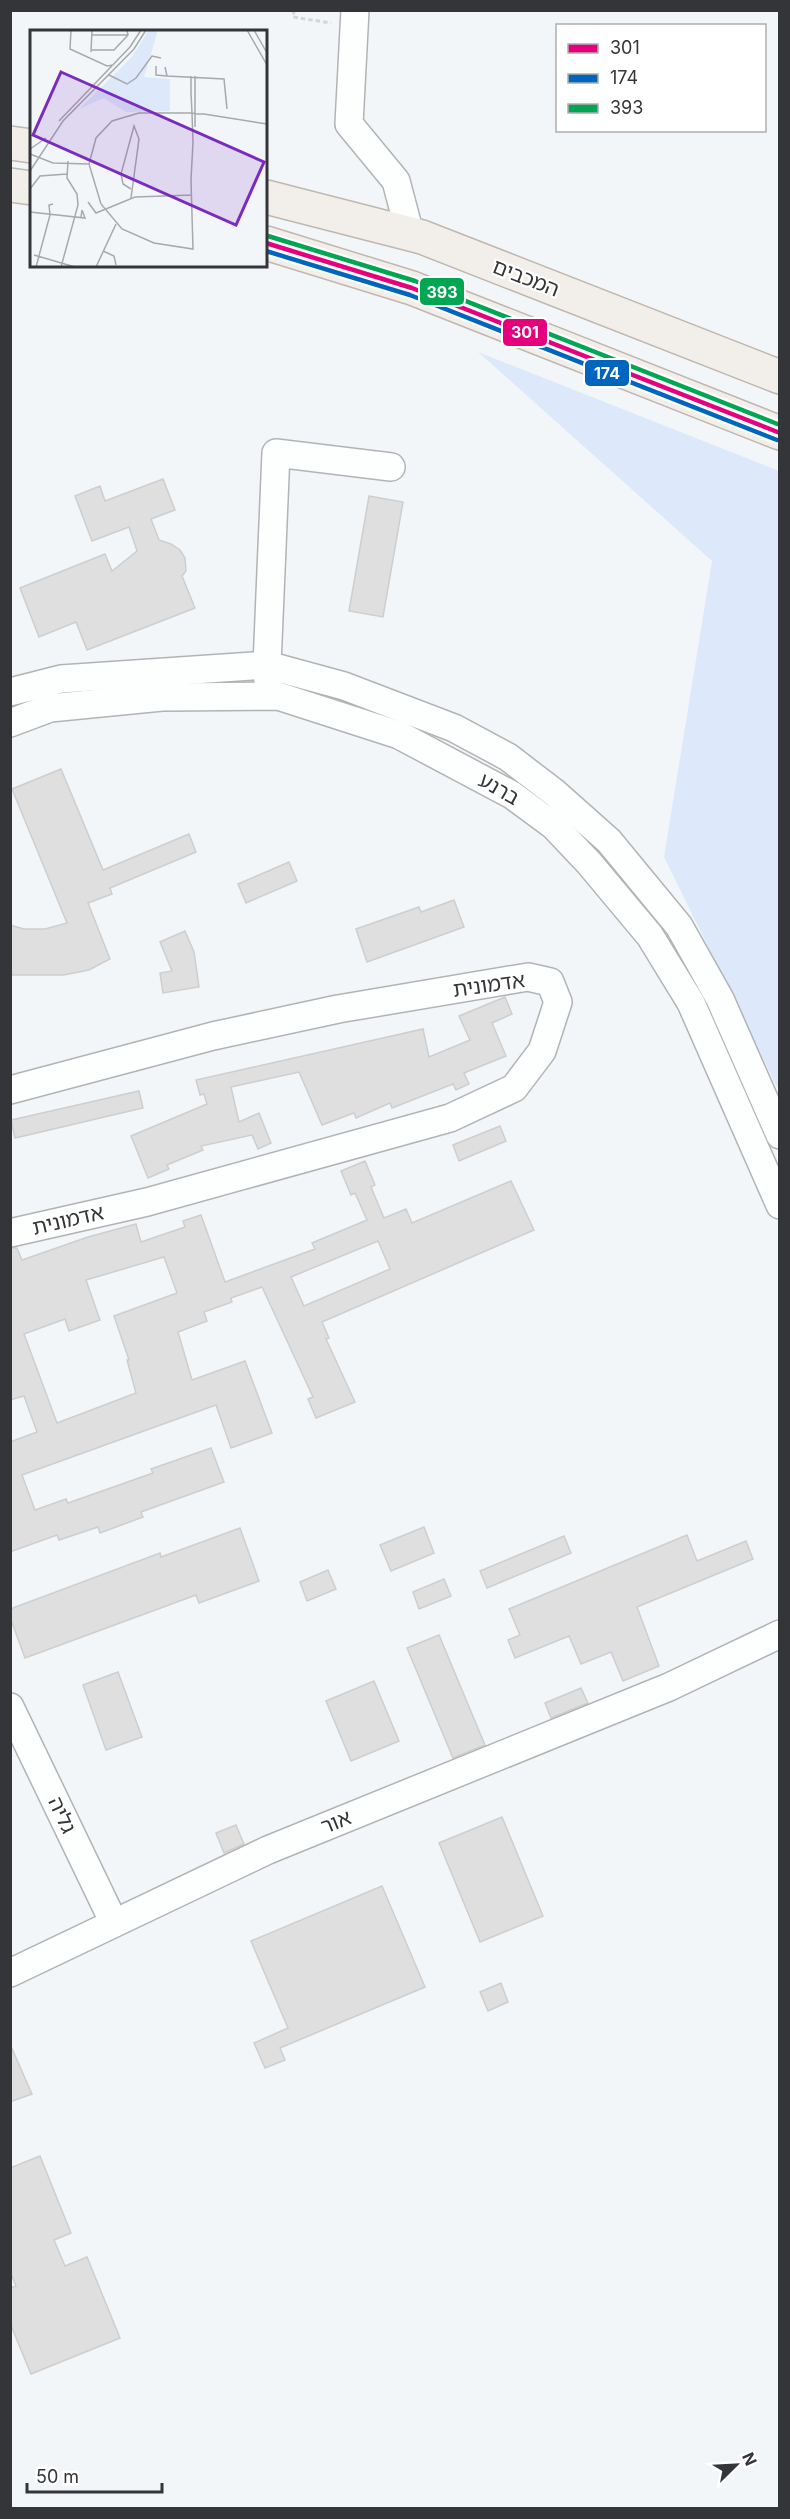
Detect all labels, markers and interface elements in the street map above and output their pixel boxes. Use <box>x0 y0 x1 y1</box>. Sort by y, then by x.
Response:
legend <box>556 24 766 132</box>
inset map <box>30 30 267 267</box>
text: 301 <box>610 37 640 58</box>
text: 174 <box>610 67 638 88</box>
text: 393 <box>610 97 643 118</box>
street label: המכבים <box>489 253 563 302</box>
line badge: 393 <box>419 277 465 306</box>
text: 393 <box>426 282 458 302</box>
line badge: 301 <box>502 318 548 347</box>
text: 301 <box>511 322 539 342</box>
line badge: 174 <box>584 359 630 387</box>
text: 174 <box>594 363 620 383</box>
street label: ברנע <box>474 767 524 810</box>
street label: אדמונית <box>451 967 527 1002</box>
street label: אדמונית <box>30 1199 106 1240</box>
street label: גליה <box>43 1793 82 1837</box>
street label: אור <box>317 1804 355 1839</box>
north arrow <box>706 2435 766 2495</box>
text: N <box>738 2449 761 2469</box>
scale bar <box>27 2456 162 2494</box>
text: 50 m <box>36 2466 79 2487</box>

